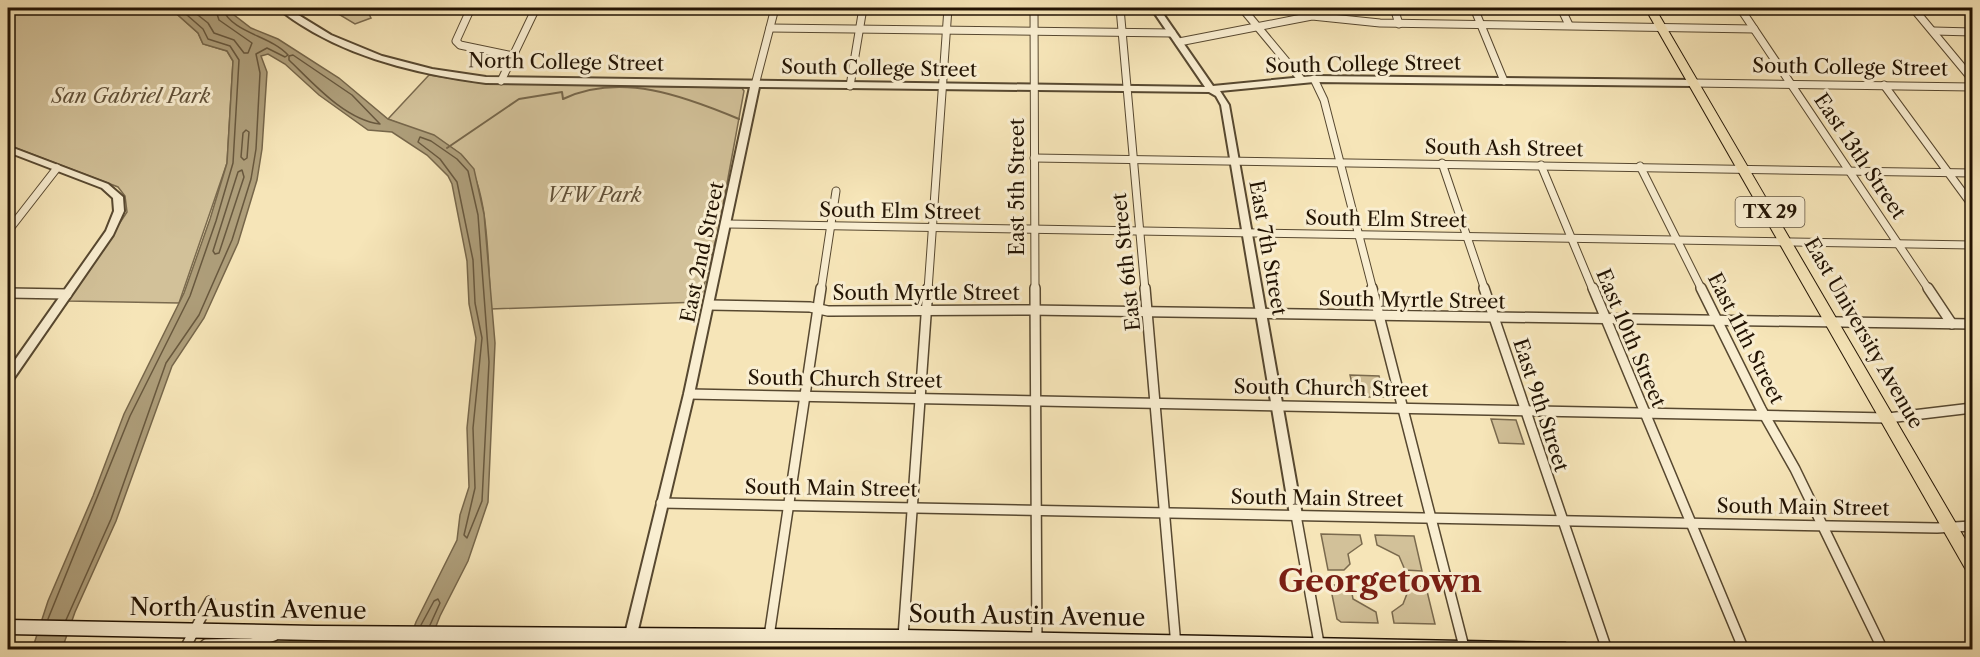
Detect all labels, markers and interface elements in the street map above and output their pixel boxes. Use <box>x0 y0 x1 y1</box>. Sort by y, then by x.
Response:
street label: North College Street <box>468 48 664 76</box>
street label: South College Street <box>1265 50 1461 78</box>
street label: South College Street <box>1752 53 1948 81</box>
street label: South College Street <box>781 54 977 82</box>
park label: San Gabriel Park <box>51 84 211 108</box>
street label: East 13th Street <box>1809 89 1911 223</box>
street label: East 5th Street <box>1005 118 1029 256</box>
street label: South Ash Street <box>1424 135 1584 161</box>
street label: East 2nd Street <box>675 179 729 325</box>
street label: East 7th Street <box>1244 179 1292 317</box>
park label: VFW Park <box>546 183 642 207</box>
street label: East 6th Street <box>1107 192 1145 332</box>
road number: TX 29 <box>1736 197 1804 227</box>
street label: South Elm Street <box>819 198 981 224</box>
street label: South Elm Street <box>1305 206 1467 232</box>
street label: East University Avenue <box>1799 233 1929 433</box>
street label: East 10th Street <box>1591 265 1671 411</box>
street label: East 11th Street <box>1703 269 1789 407</box>
street label: South Myrtle Street <box>833 281 1019 305</box>
street label: South Myrtle Street <box>1318 286 1506 314</box>
street label: East 9th Street <box>1508 335 1574 475</box>
street label: South Church Street <box>747 365 943 393</box>
street label: South Church Street <box>1233 374 1429 402</box>
street label: South Main Street <box>744 474 918 502</box>
street label: South Main Street <box>1230 484 1404 512</box>
street label: South Main Street <box>1716 493 1890 521</box>
district label: Georgetown <box>1278 561 1482 600</box>
street label: North Austin Avenue <box>129 592 367 625</box>
street label: South Austin Avenue <box>908 599 1146 632</box>

